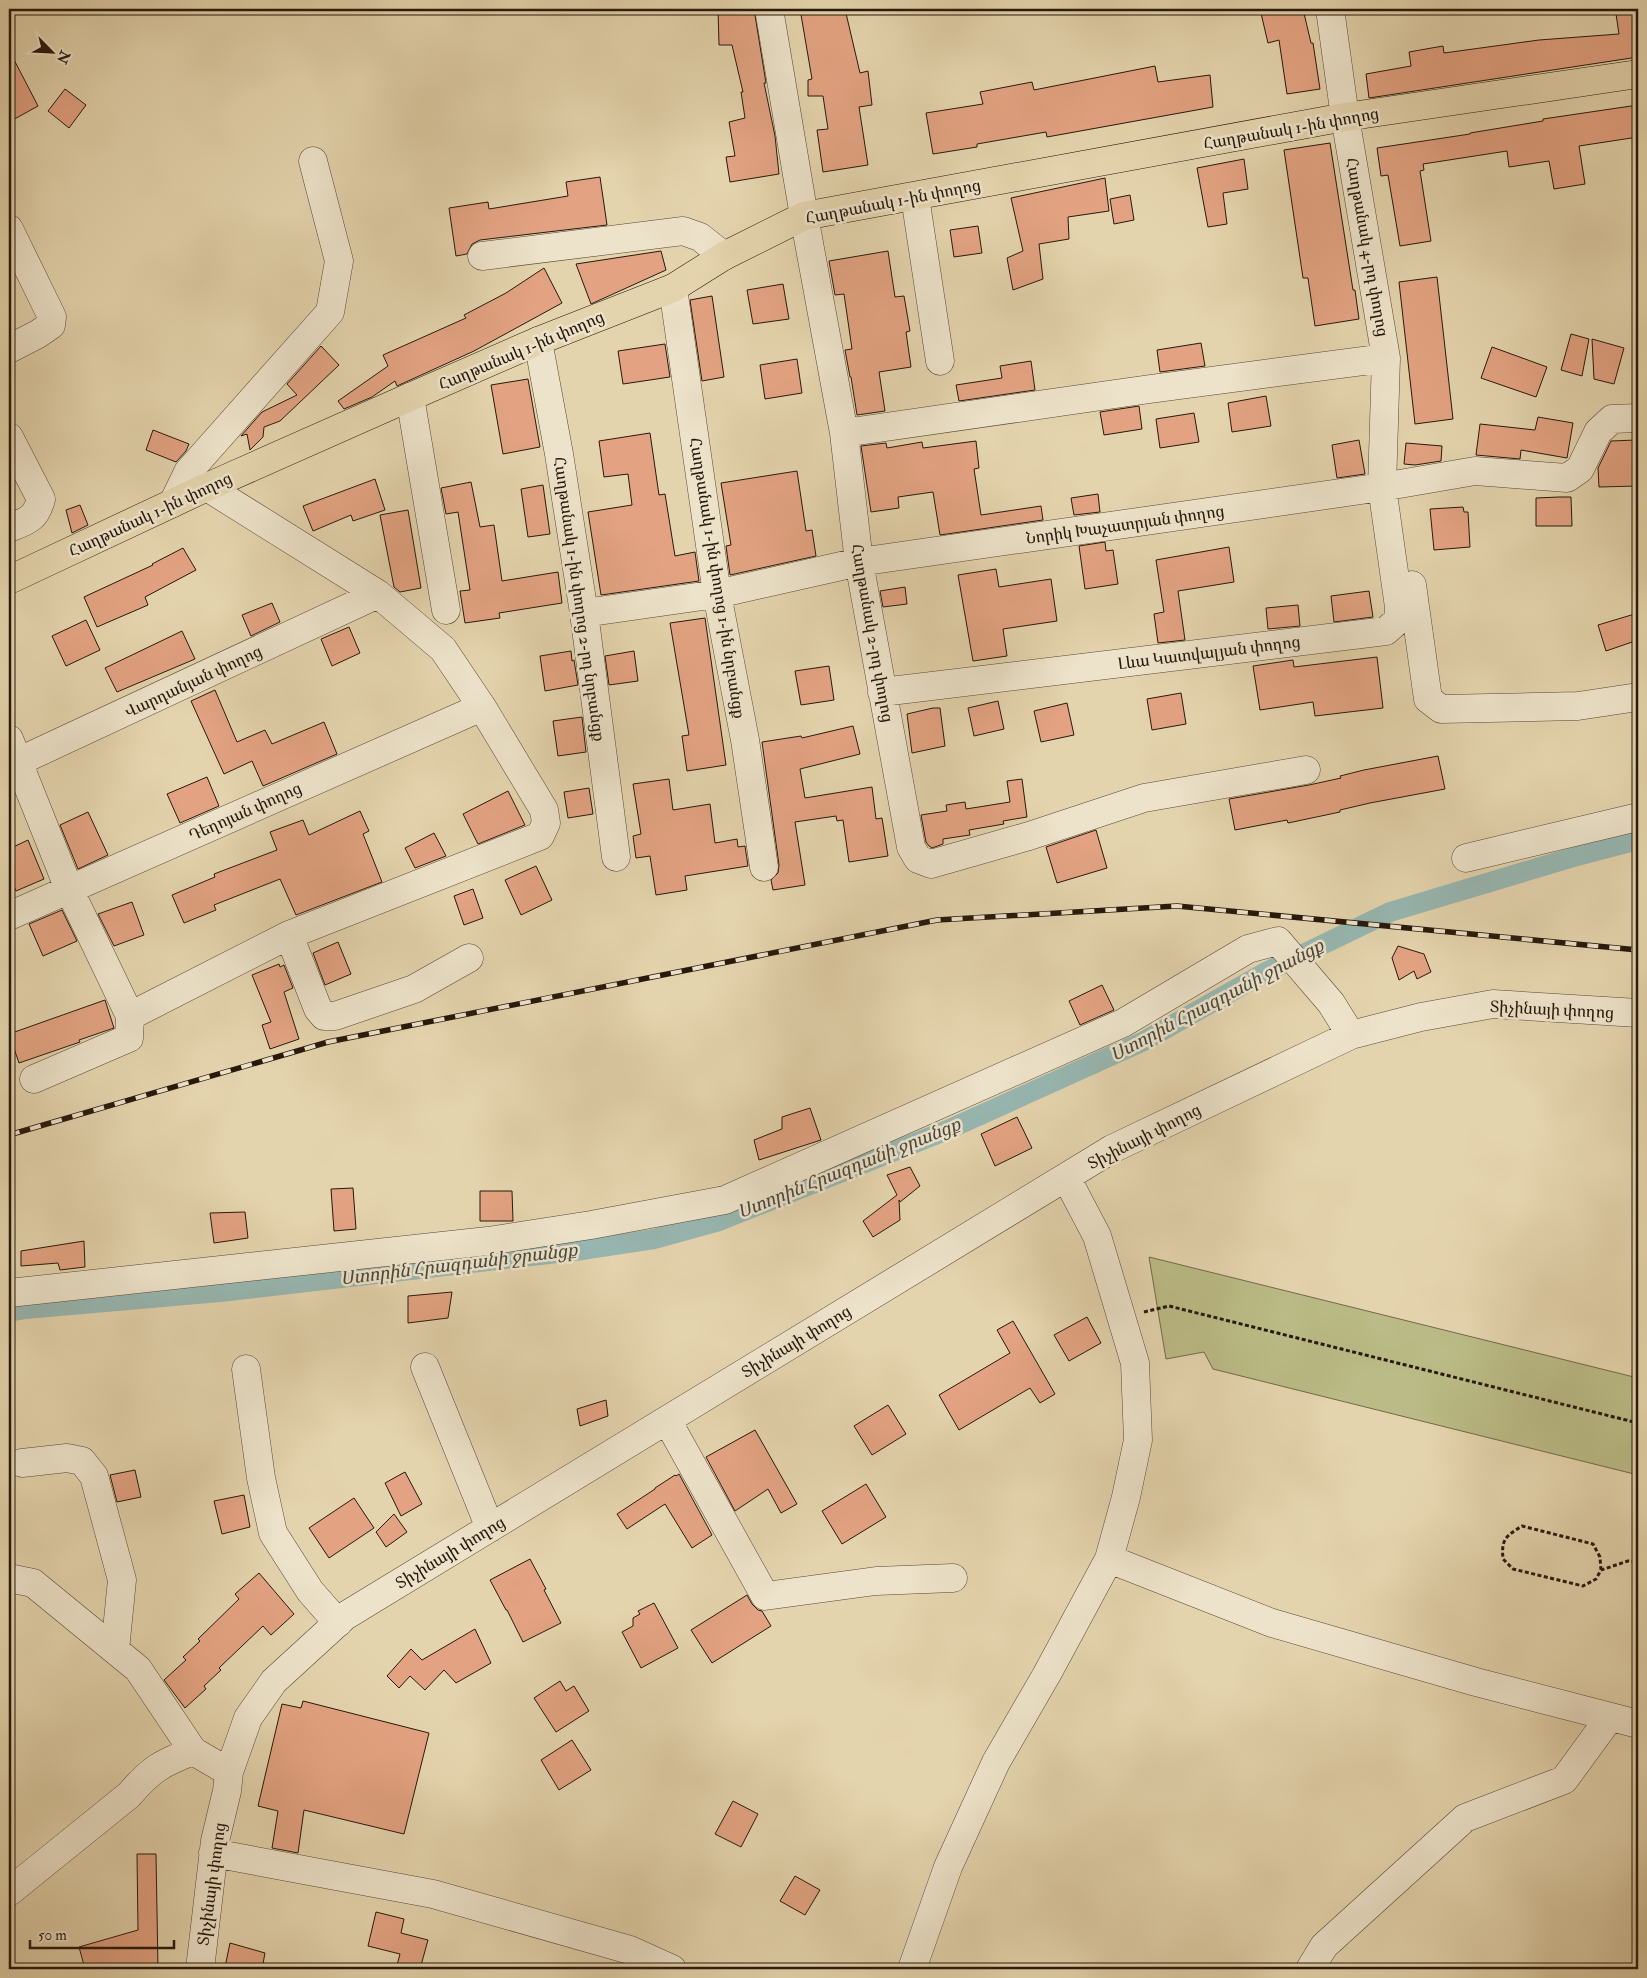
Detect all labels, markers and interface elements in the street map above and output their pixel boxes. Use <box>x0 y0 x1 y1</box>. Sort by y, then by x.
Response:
north arrow <box>28 28 78 78</box>
text: N <box>53 47 74 67</box>
street label: Հաղթանակ 1-ին փողոց <box>1202 104 1381 154</box>
street label: Հաղթանակ 4-րդ փողոց <box>1341 156 1393 338</box>
street label: Հաղթանակ 1-ին փողոց <box>804 175 982 229</box>
street label: Հաղթանակ 1-ին փողոց <box>436 307 607 395</box>
street label: Հաղթանակ 1-ին փողոց 1-ին նրբանցք <box>685 436 749 720</box>
street label: Հաղթանակ 1-ին փողոց 2-րդ նրբանցք <box>549 456 609 743</box>
street label: Հաղթանակ 1-ին փողոց <box>66 468 235 562</box>
street label: Նորիկ Խաչատրյան փողոց <box>1025 501 1226 549</box>
street label: Հաղթանակ 2-րդ փողոց <box>846 542 898 724</box>
street label: Լևա Կատվալյան փողոց <box>1117 632 1302 674</box>
street label: Վարդանյան փողոց <box>121 641 265 723</box>
street label: Դեղոյան փողոց <box>186 778 305 846</box>
water label: Ստորին Հրազդանի ջրանցք <box>1107 934 1329 1067</box>
street label: Տիչինայի փողոց <box>1489 997 1615 1023</box>
street label: Տիչինայի փողոց <box>1085 1100 1204 1174</box>
water label: Ստորին Հրազդանի ջրանցք <box>734 1113 965 1224</box>
water label: Ստորին Հրազդանի ջրանցք <box>339 1238 580 1290</box>
street label: Տիչինայի փողոց <box>738 1301 855 1382</box>
street label: Տիչինայի փողոց <box>392 1512 509 1593</box>
street label: Տիչինայի փողոց <box>193 1821 231 1947</box>
scale bar <box>30 1918 174 1950</box>
text: 50 m <box>38 1926 67 1945</box>

